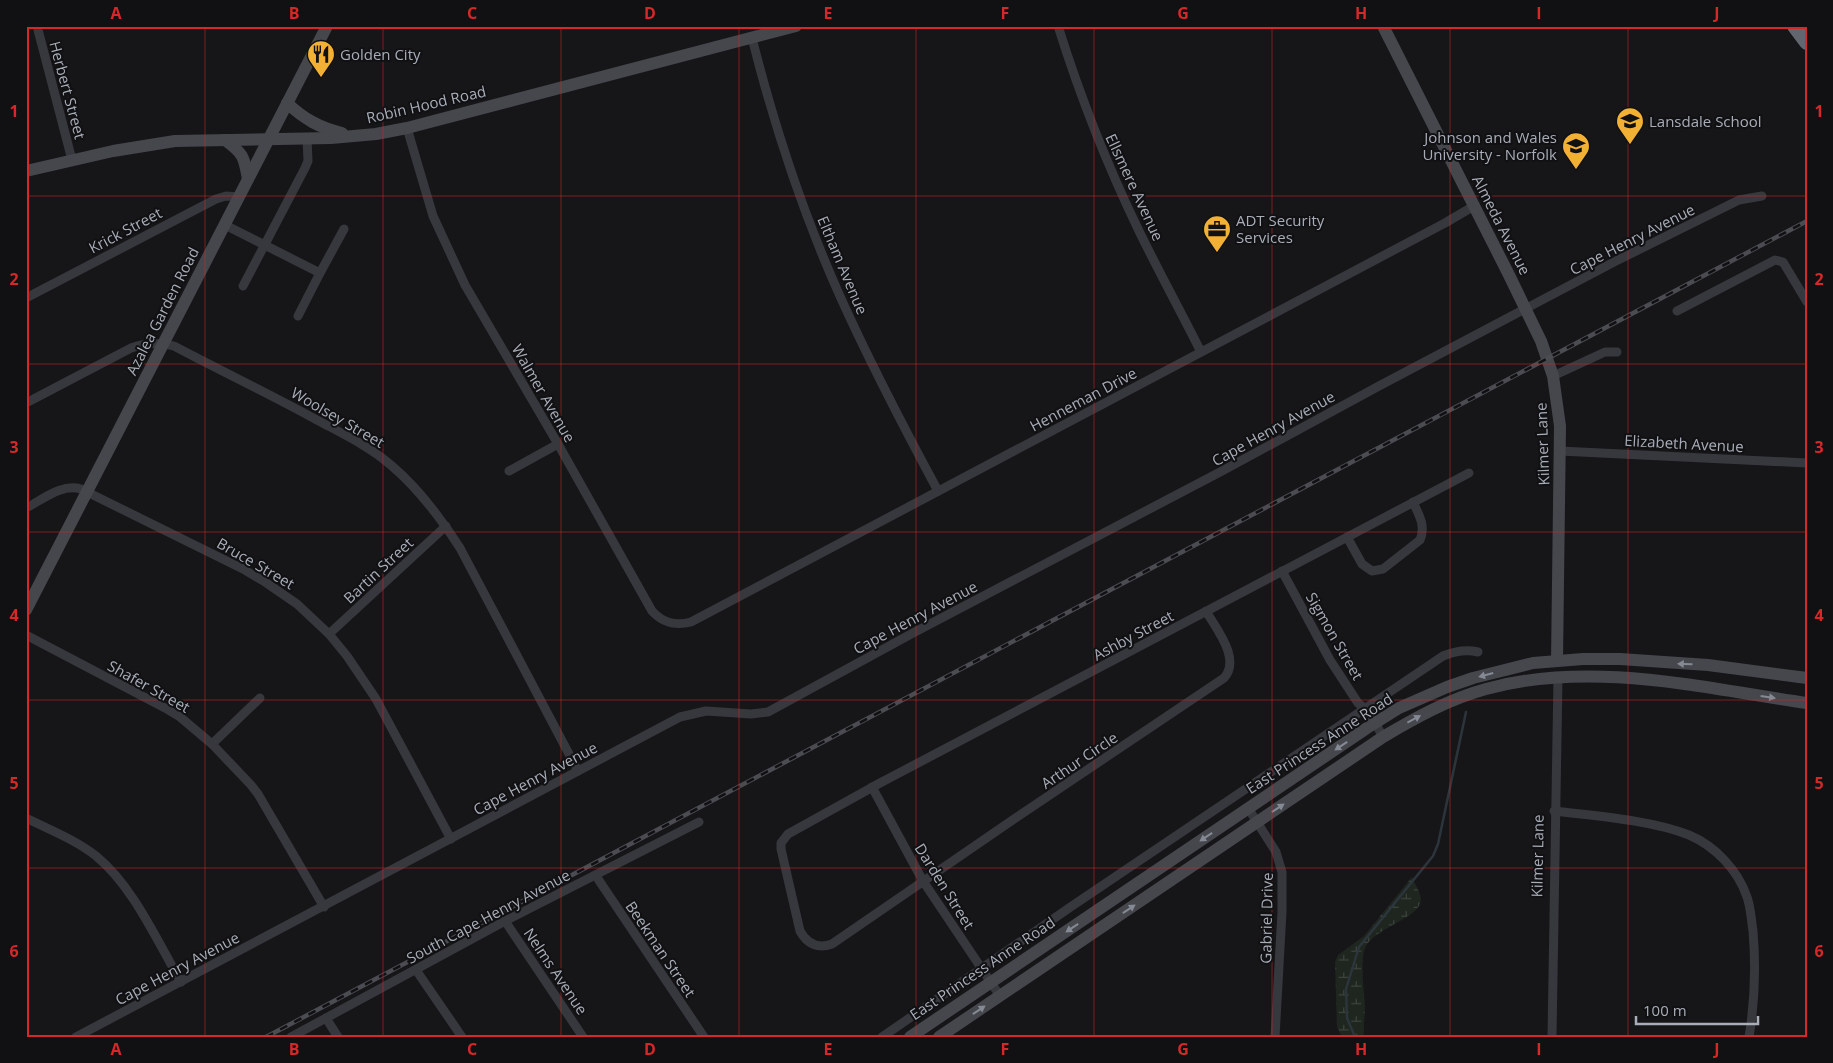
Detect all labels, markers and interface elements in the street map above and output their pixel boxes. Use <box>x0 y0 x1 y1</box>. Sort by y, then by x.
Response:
text: A <box>110 2 122 24</box>
text: B <box>289 2 299 24</box>
text: C <box>467 2 477 24</box>
text: D <box>644 2 656 24</box>
text: E <box>824 2 833 24</box>
text: F <box>1001 2 1009 24</box>
text: G <box>1177 2 1189 24</box>
text: H <box>1355 2 1367 24</box>
text: I <box>1536 2 1542 24</box>
text: J <box>1712 2 1720 24</box>
street label: Herbert Street <box>45 39 91 141</box>
restaurant icon: Golden City <box>306 39 336 78</box>
place label: Golden City <box>340 44 421 64</box>
street label: Robin Hood Road <box>364 80 488 128</box>
text: 1 <box>9 100 19 122</box>
text: 1 <box>1814 100 1824 122</box>
school or university icon: Lansdale School <box>1615 106 1645 145</box>
place label: Lansdale School <box>1649 111 1762 131</box>
place label: Johnson and Wales University - Norfolk <box>1422 127 1557 164</box>
street label: Ellsmere Avenue <box>1101 130 1169 244</box>
school or university icon: Johnson and Wales University - Norfolk <box>1561 131 1591 170</box>
street label: Almeda Avenue <box>1468 172 1536 278</box>
street label: Cape Henry Avenue <box>1566 199 1698 279</box>
street label: Krick Street <box>85 202 165 258</box>
place label: ADT Security Services <box>1236 210 1325 247</box>
street label: Eltham Avenue <box>813 213 873 317</box>
office icon: ADT Security Services <box>1202 214 1232 253</box>
street label: Azalea Garden Road <box>121 244 203 378</box>
text: 2 <box>9 268 19 290</box>
text: 2 <box>1814 268 1824 290</box>
street label: Walmer Avenue <box>508 340 580 446</box>
street label: Henneman Drive <box>1026 362 1140 436</box>
street label: Woolsey Street <box>288 382 388 452</box>
street label: Cape Henry Avenue <box>1208 386 1338 470</box>
street label: Kilmer Lane <box>1531 402 1553 486</box>
street label: Elizabeth Avenue <box>1624 430 1744 456</box>
text: 3 <box>9 436 19 458</box>
text: 3 <box>1814 436 1824 458</box>
street label: Bruce Street <box>214 533 298 593</box>
street label: Bartin Street <box>339 533 417 607</box>
street label: Cape Henry Avenue <box>849 576 981 658</box>
street label: Sigmon Street <box>1302 589 1368 683</box>
text: 4 <box>9 604 19 626</box>
text: 4 <box>1814 604 1824 626</box>
street label: Ashby Street <box>1089 605 1177 665</box>
street label: Shafer Street <box>104 655 194 717</box>
one-way arrow <box>1677 660 1693 668</box>
one-way arrow <box>1479 671 1494 679</box>
street label: East Princess Anne Road <box>1242 688 1396 798</box>
one-way arrow <box>1761 694 1777 702</box>
one-way arrow <box>1407 715 1421 723</box>
street label: Arthur Circle <box>1037 727 1121 793</box>
street label: Cape Henry Avenue <box>469 737 601 819</box>
one-way arrow <box>1334 741 1348 751</box>
text: 5 <box>9 772 19 794</box>
text: 5 <box>1814 772 1824 794</box>
one-way arrow <box>1271 803 1285 813</box>
street label: Kilmer Lane <box>1526 814 1548 898</box>
one-way arrow <box>1200 832 1213 841</box>
street label: Darden Street <box>911 839 979 933</box>
street label: South Cape Henry Avenue <box>403 864 573 968</box>
street label: Gabriel Drive <box>1255 872 1277 964</box>
street label: Beekman Street <box>621 897 701 1001</box>
one-way arrow <box>1122 904 1135 914</box>
street label: East Princess Anne Road <box>906 912 1058 1024</box>
one-way arrow <box>1065 923 1079 932</box>
street label: Nelms Avenue <box>520 924 592 1018</box>
street label: Cape Henry Avenue <box>111 927 243 1009</box>
text: 6 <box>9 940 19 962</box>
text: 6 <box>1814 940 1824 962</box>
scale bar <box>1636 993 1758 1025</box>
text: 100 m <box>1643 1000 1687 1020</box>
one-way arrow <box>973 1005 986 1014</box>
text: A <box>110 1038 122 1060</box>
text: B <box>289 1038 299 1060</box>
text: C <box>467 1038 477 1060</box>
text: D <box>644 1038 656 1060</box>
text: E <box>824 1038 833 1060</box>
text: F <box>1001 1038 1009 1060</box>
text: G <box>1177 1038 1189 1060</box>
text: H <box>1355 1038 1367 1060</box>
text: I <box>1536 1038 1542 1060</box>
text: J <box>1712 1038 1720 1060</box>

